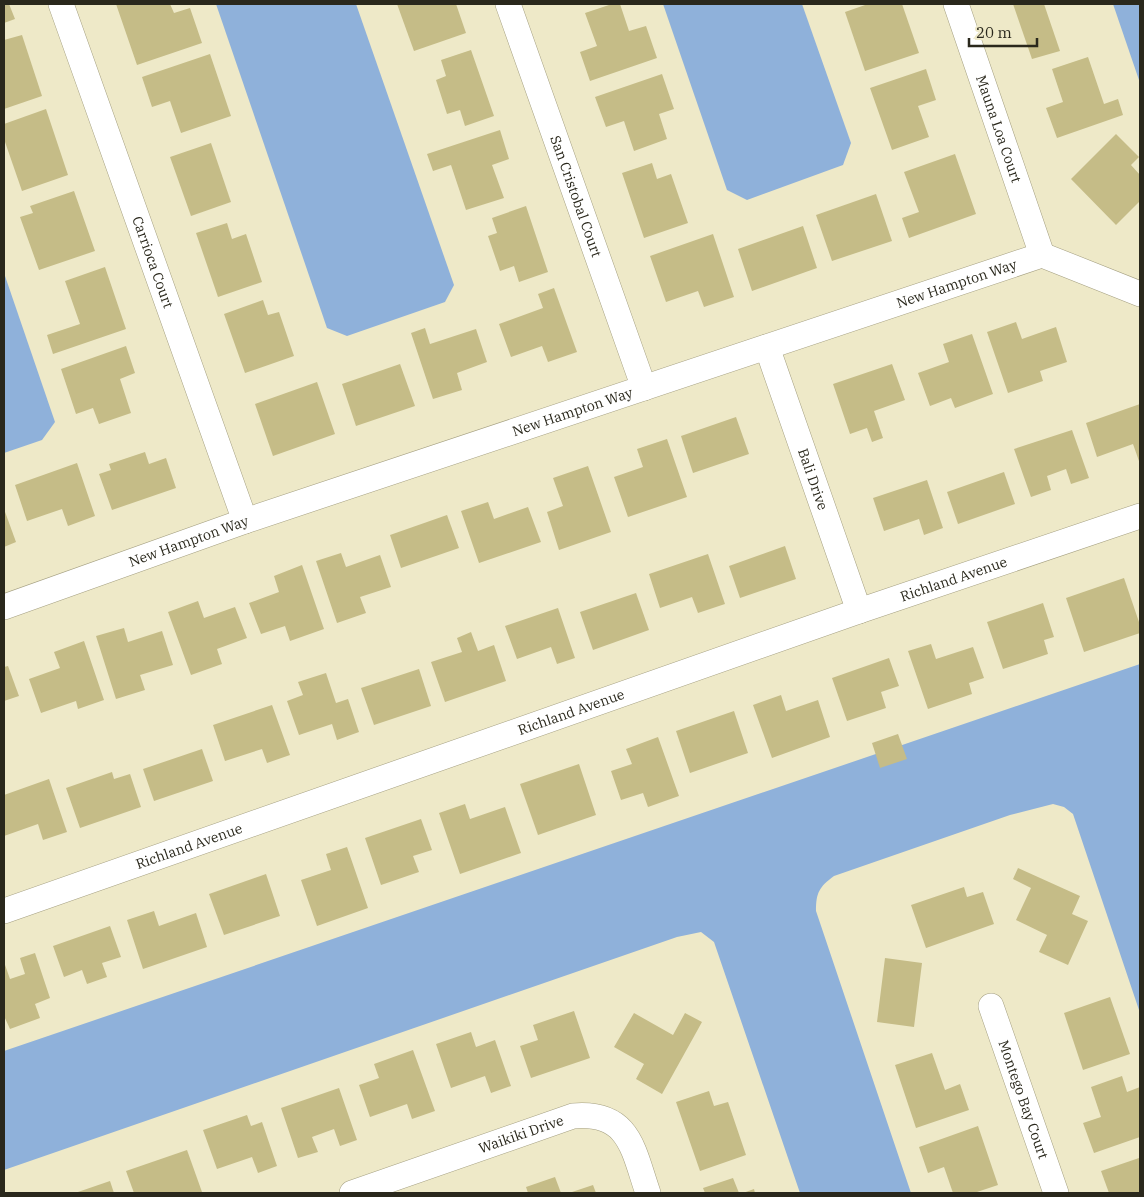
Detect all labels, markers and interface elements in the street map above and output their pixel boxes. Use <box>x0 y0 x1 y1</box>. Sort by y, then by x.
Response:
scale bar <box>969 15 1036 47</box>
text: 20 m <box>976 23 1012 42</box>
street label: Mauna Loa Court <box>972 73 1026 185</box>
street label: San Cristobal Court <box>546 133 606 260</box>
street label: Carrioca Court <box>128 214 178 311</box>
street label: New Hampton Way <box>894 255 1020 312</box>
street label: New Hampton Way <box>510 383 635 440</box>
street label: Bali Drive <box>794 446 832 513</box>
street label: New Hampton Way <box>126 511 251 571</box>
street label: Richland Avenue <box>898 553 1009 605</box>
street label: Richland Avenue <box>515 685 627 739</box>
street label: Richland Avenue <box>133 819 245 873</box>
street label: Montego Bay Court <box>995 1038 1052 1161</box>
street label: Waikiki Drive <box>476 1111 566 1157</box>

